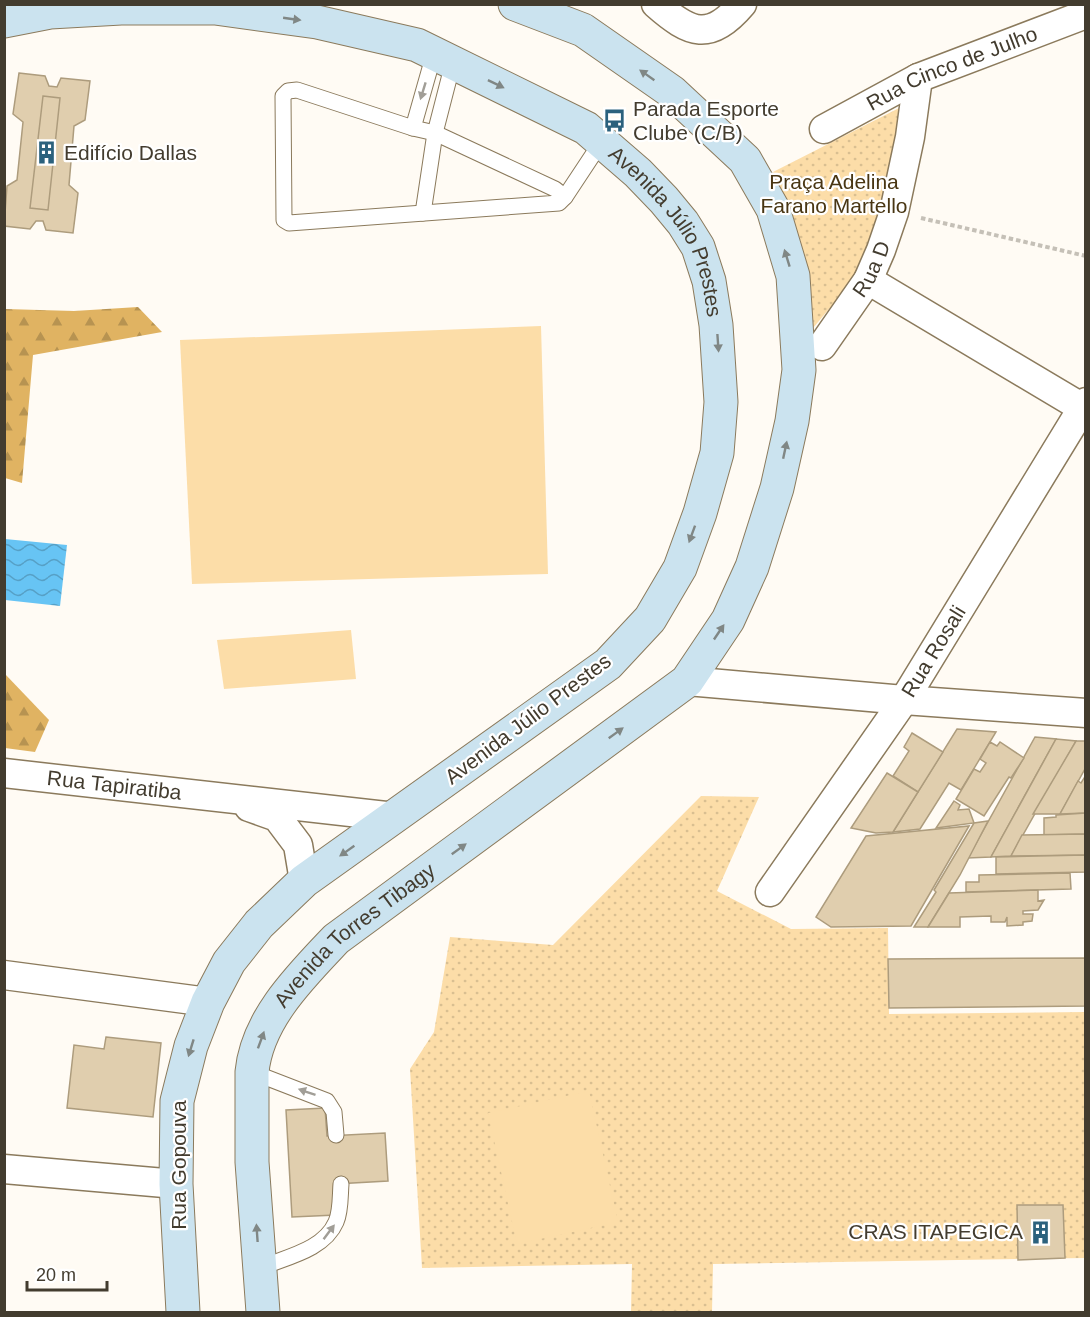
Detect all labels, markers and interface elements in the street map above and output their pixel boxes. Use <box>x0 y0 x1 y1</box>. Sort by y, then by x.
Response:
one-way arrow <box>283 14 302 23</box>
street label: Rua Cinco de Julho <box>862 22 1040 115</box>
one-way arrow <box>639 70 655 81</box>
one-way arrow <box>488 79 505 89</box>
one-way arrow <box>418 82 427 100</box>
place label: Parada Esporte Clube (C/B) <box>633 97 779 144</box>
bus stop icon: Parada Esporte Clube (C/B) <box>602 108 628 134</box>
building icon: Edifício Dallas <box>33 140 59 166</box>
place label: Edifício Dallas <box>64 141 197 164</box>
street label: Avenida Júlio Prestes <box>605 141 726 318</box>
park label: Praça Adelina Farano Martello <box>760 170 908 217</box>
street label: Rua D <box>848 238 894 301</box>
one-way arrow <box>782 248 791 266</box>
one-way arrow <box>713 334 722 353</box>
one-way arrow <box>781 441 791 460</box>
one-way arrow <box>687 525 697 543</box>
street label: Rua Rosali <box>897 601 970 701</box>
one-way arrow <box>713 625 725 641</box>
street label: Avenida Júlio Prestes <box>440 649 615 788</box>
one-way arrow <box>607 727 623 739</box>
street label: Rua Tapiratiba <box>46 766 183 804</box>
one-way arrow <box>450 843 466 855</box>
one-way arrow <box>340 845 356 857</box>
street label: Avenida Torres Tibagy <box>269 858 439 1011</box>
one-way arrow <box>256 1031 266 1049</box>
one-way arrow <box>186 1039 195 1057</box>
one-way arrow <box>298 1087 316 1097</box>
street label: Rua Gopouva <box>167 1100 190 1230</box>
building icon: CRAS ITAPEGICA <box>1028 1219 1054 1245</box>
place label: CRAS ITAPEGICA <box>848 1220 1023 1243</box>
one-way arrow <box>253 1224 262 1243</box>
one-way arrow <box>323 1224 335 1240</box>
scale bar <box>27 1254 106 1292</box>
text: 20 m <box>36 1265 76 1285</box>

